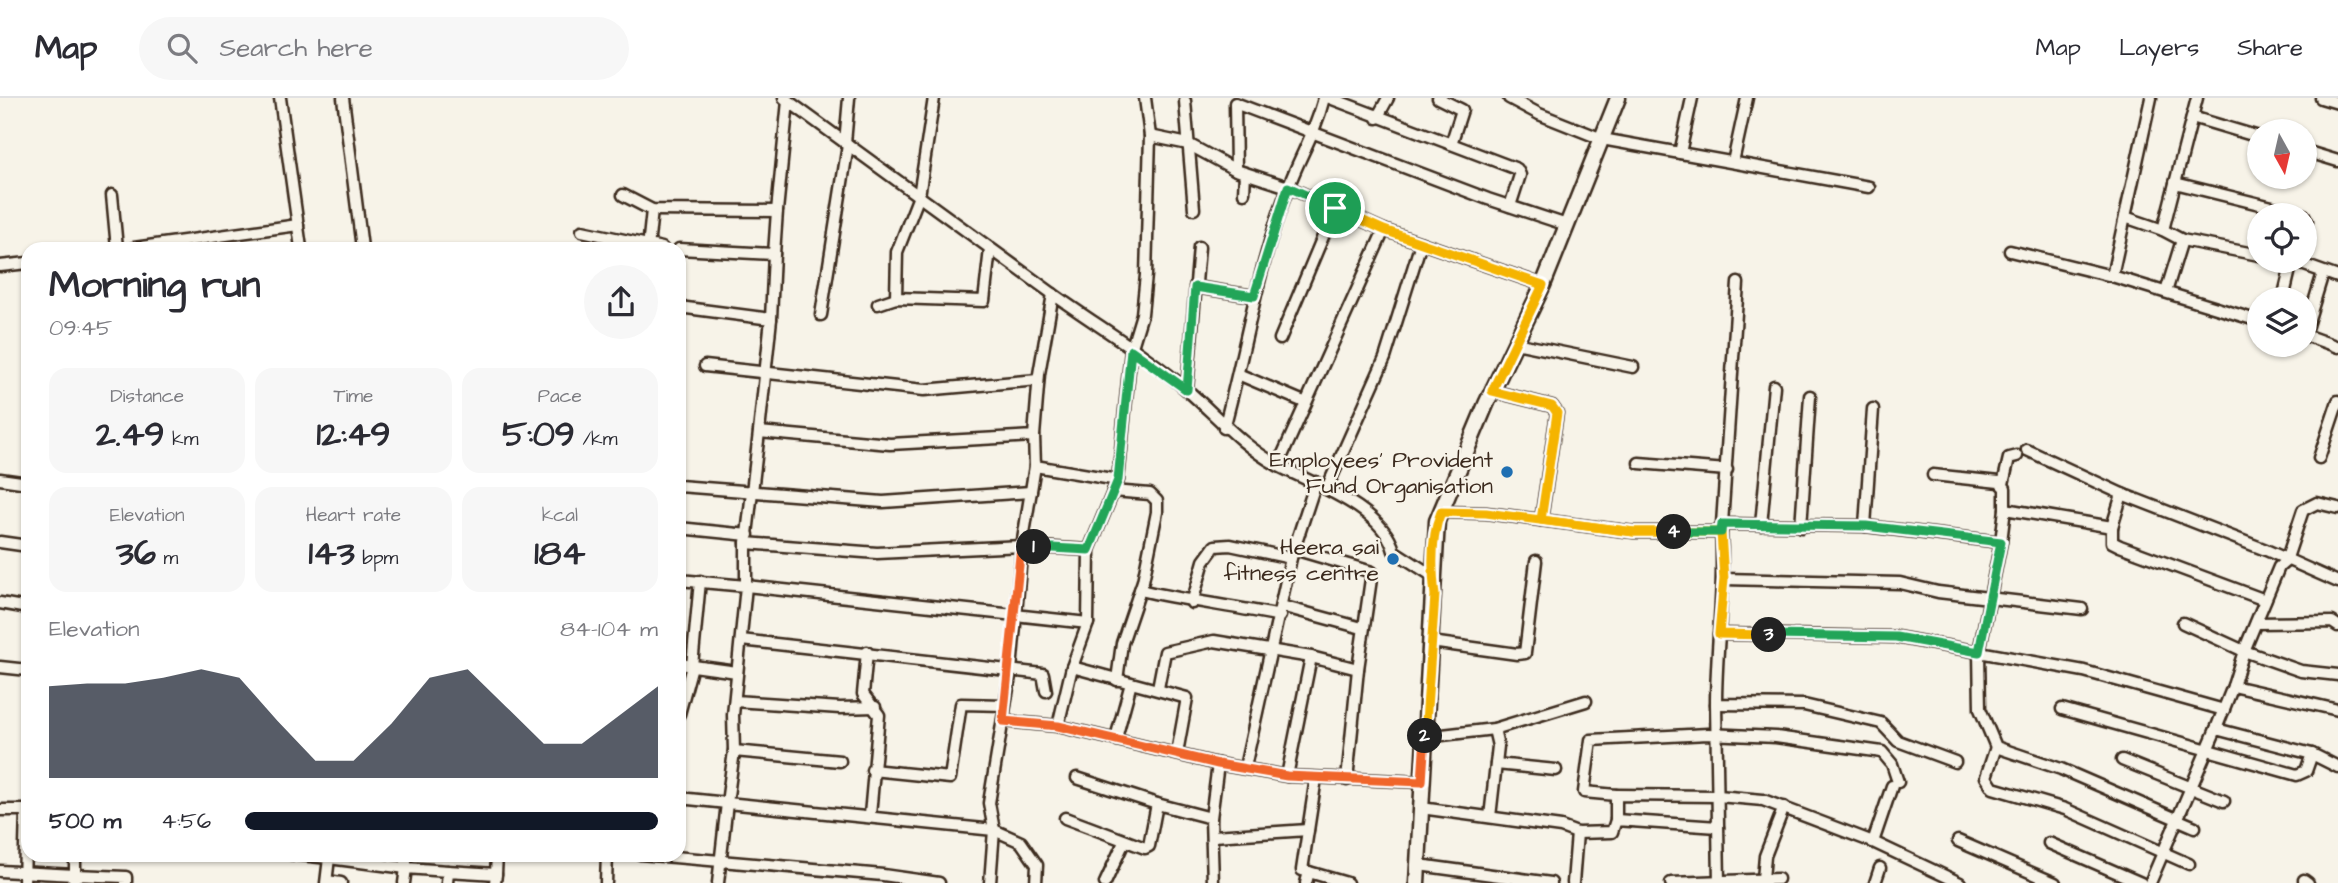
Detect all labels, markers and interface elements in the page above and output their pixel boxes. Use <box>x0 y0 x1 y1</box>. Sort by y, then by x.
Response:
search box <box>139 17 629 80</box>
text: Map <box>35 25 97 71</box>
icon: search <box>163 29 201 67</box>
text: Search here <box>219 30 373 66</box>
text: Map <box>2036 31 2081 65</box>
text: Layers <box>2119 31 2199 65</box>
text: Share <box>2237 31 2303 65</box>
north arrow <box>2247 119 2317 189</box>
map controls <box>2247 119 2317 357</box>
pin <box>1305 178 1365 238</box>
icon: arrive <box>1316 189 1354 227</box>
button: locate <box>2247 203 2317 273</box>
text: Morning run <box>49 260 261 312</box>
button: share <box>584 265 658 339</box>
button: layers <box>2247 287 2317 357</box>
text: 09:45 <box>49 312 112 344</box>
text: Distance <box>110 383 184 410</box>
text: Time <box>334 383 373 410</box>
text: Pace <box>538 383 582 410</box>
text: 2.49 <box>96 410 164 459</box>
text: 12:49 <box>316 410 391 459</box>
text: 5:09 <box>502 410 575 459</box>
text: km <box>164 426 199 453</box>
text: /km <box>575 426 618 453</box>
place label: Employees' Provident Fund Organisation <box>1269 444 1494 503</box>
marker: Employees' Provident Fund Organisation <box>1499 464 1515 480</box>
text: Elevation <box>110 502 185 529</box>
text: Heart rate <box>306 502 401 529</box>
text: kcal <box>542 502 578 529</box>
pin: 4 <box>1656 514 1692 550</box>
text: 4 <box>1667 518 1680 545</box>
text: 36 <box>116 529 156 578</box>
text: 143 <box>309 529 355 578</box>
text: 184 <box>534 529 585 578</box>
pin: 1 <box>1016 530 1052 564</box>
place label: Heera sai fitness centre <box>1223 531 1380 589</box>
text: 1 <box>1032 533 1035 560</box>
text: m <box>156 545 178 572</box>
text: bpm <box>355 545 398 572</box>
marker: Heera sai fitness centre <box>1385 551 1401 567</box>
text: Elevation <box>49 613 140 645</box>
text: 84–104 m <box>560 613 658 645</box>
pin: 3 <box>1752 618 1786 652</box>
text: 3 <box>1764 621 1773 648</box>
pin: 2 <box>1408 718 1442 754</box>
text: 2 <box>1419 722 1430 749</box>
text: 500 m <box>49 805 121 837</box>
text: 4:56 <box>161 805 211 837</box>

